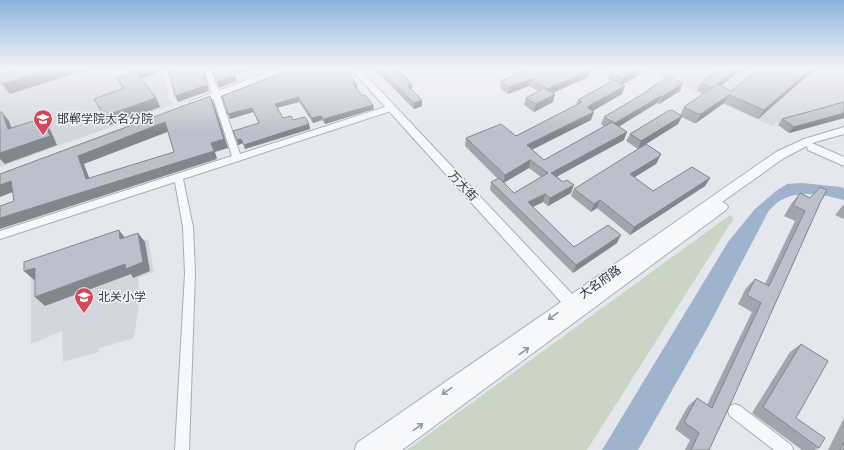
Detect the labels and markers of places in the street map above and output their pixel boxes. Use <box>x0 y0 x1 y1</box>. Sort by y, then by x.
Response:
school or university icon: 邯郸学院大名分院 <box>32 108 54 136</box>
place label: 邯郸学院大名分院 <box>57 110 153 128</box>
school or university icon: 北关小学 <box>73 286 95 314</box>
place label: 北关小学 <box>98 288 146 306</box>

